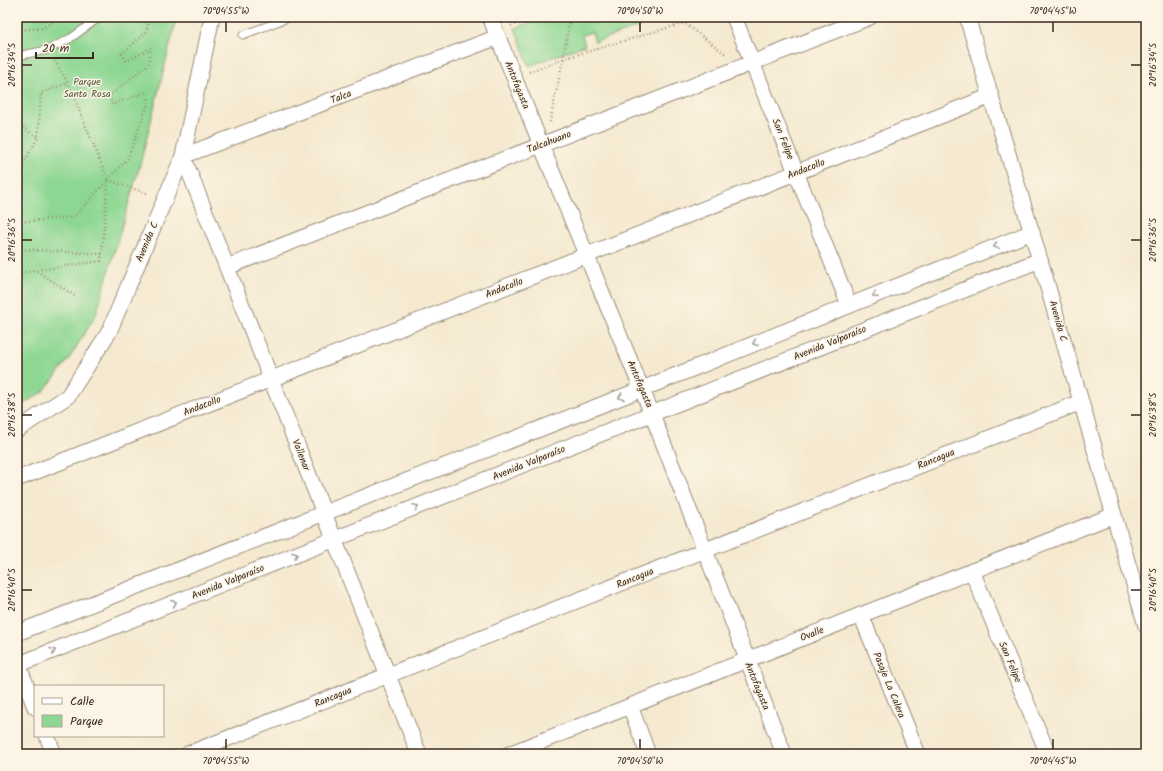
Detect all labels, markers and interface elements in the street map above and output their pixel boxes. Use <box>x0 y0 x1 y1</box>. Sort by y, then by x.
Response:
text: 70°04'55"W <box>203 3 250 19</box>
text: 70°04'50"W <box>617 3 663 19</box>
text: 70°04'45"W <box>1030 3 1077 19</box>
scale bar <box>36 34 93 60</box>
text: 20 m <box>42 39 70 58</box>
text: 20°16'34"S <box>4 42 20 87</box>
text: 20°16'34"S <box>1145 42 1161 87</box>
street label: Antofagasta <box>500 59 534 112</box>
park label: Parque Santa Rosa <box>63 74 111 102</box>
street label: Talca <box>328 86 354 108</box>
street label: San Felipe <box>767 116 799 162</box>
street label: Talcahuano <box>524 126 574 158</box>
street label: Andacollo <box>785 154 828 184</box>
text: 20°16'36"S <box>4 217 20 262</box>
text: 20°16'36"S <box>1145 217 1161 262</box>
street label: Avenida C <box>131 219 163 265</box>
one-way arrow <box>992 242 999 250</box>
street label: Andacollo <box>483 273 526 303</box>
one-way arrow <box>872 290 879 298</box>
street label: Avenida C <box>1044 299 1072 343</box>
street label: Avenida Valparaíso <box>791 321 869 365</box>
one-way arrow <box>751 339 758 347</box>
street label: Antofagasta <box>623 358 657 411</box>
street label: Andacollo <box>181 391 224 421</box>
text: 20°16'38"S <box>4 392 20 437</box>
text: 20°16'38"S <box>1145 392 1161 437</box>
one-way arrow <box>618 393 625 401</box>
street label: Vallenar <box>288 437 315 474</box>
street label: Avenida Valparaíso <box>490 441 568 485</box>
street label: Rancagua <box>915 444 957 474</box>
one-way arrow <box>412 504 419 512</box>
one-way arrow <box>291 552 298 560</box>
street label: Avenida Valparaíso <box>189 560 267 604</box>
street label: Rancagua <box>614 563 656 593</box>
text: 20°16'40"S <box>4 568 20 612</box>
text: 20°16'40"S <box>1145 568 1161 612</box>
one-way arrow <box>171 600 178 608</box>
street label: Ovalle <box>798 622 827 646</box>
street label: San Felipe <box>994 639 1026 685</box>
one-way arrow <box>49 648 57 656</box>
street label: Pasaje La Calera <box>868 650 910 721</box>
street label: Antofagasta <box>740 660 774 713</box>
street label: Rancagua <box>312 682 354 712</box>
legend <box>34 685 164 737</box>
text: Calle <box>70 692 95 711</box>
text: Parque <box>70 712 104 731</box>
text: 70°04'55"W <box>203 753 250 769</box>
text: 70°04'50"W <box>617 753 663 769</box>
text: 70°04'45"W <box>1030 753 1077 769</box>

